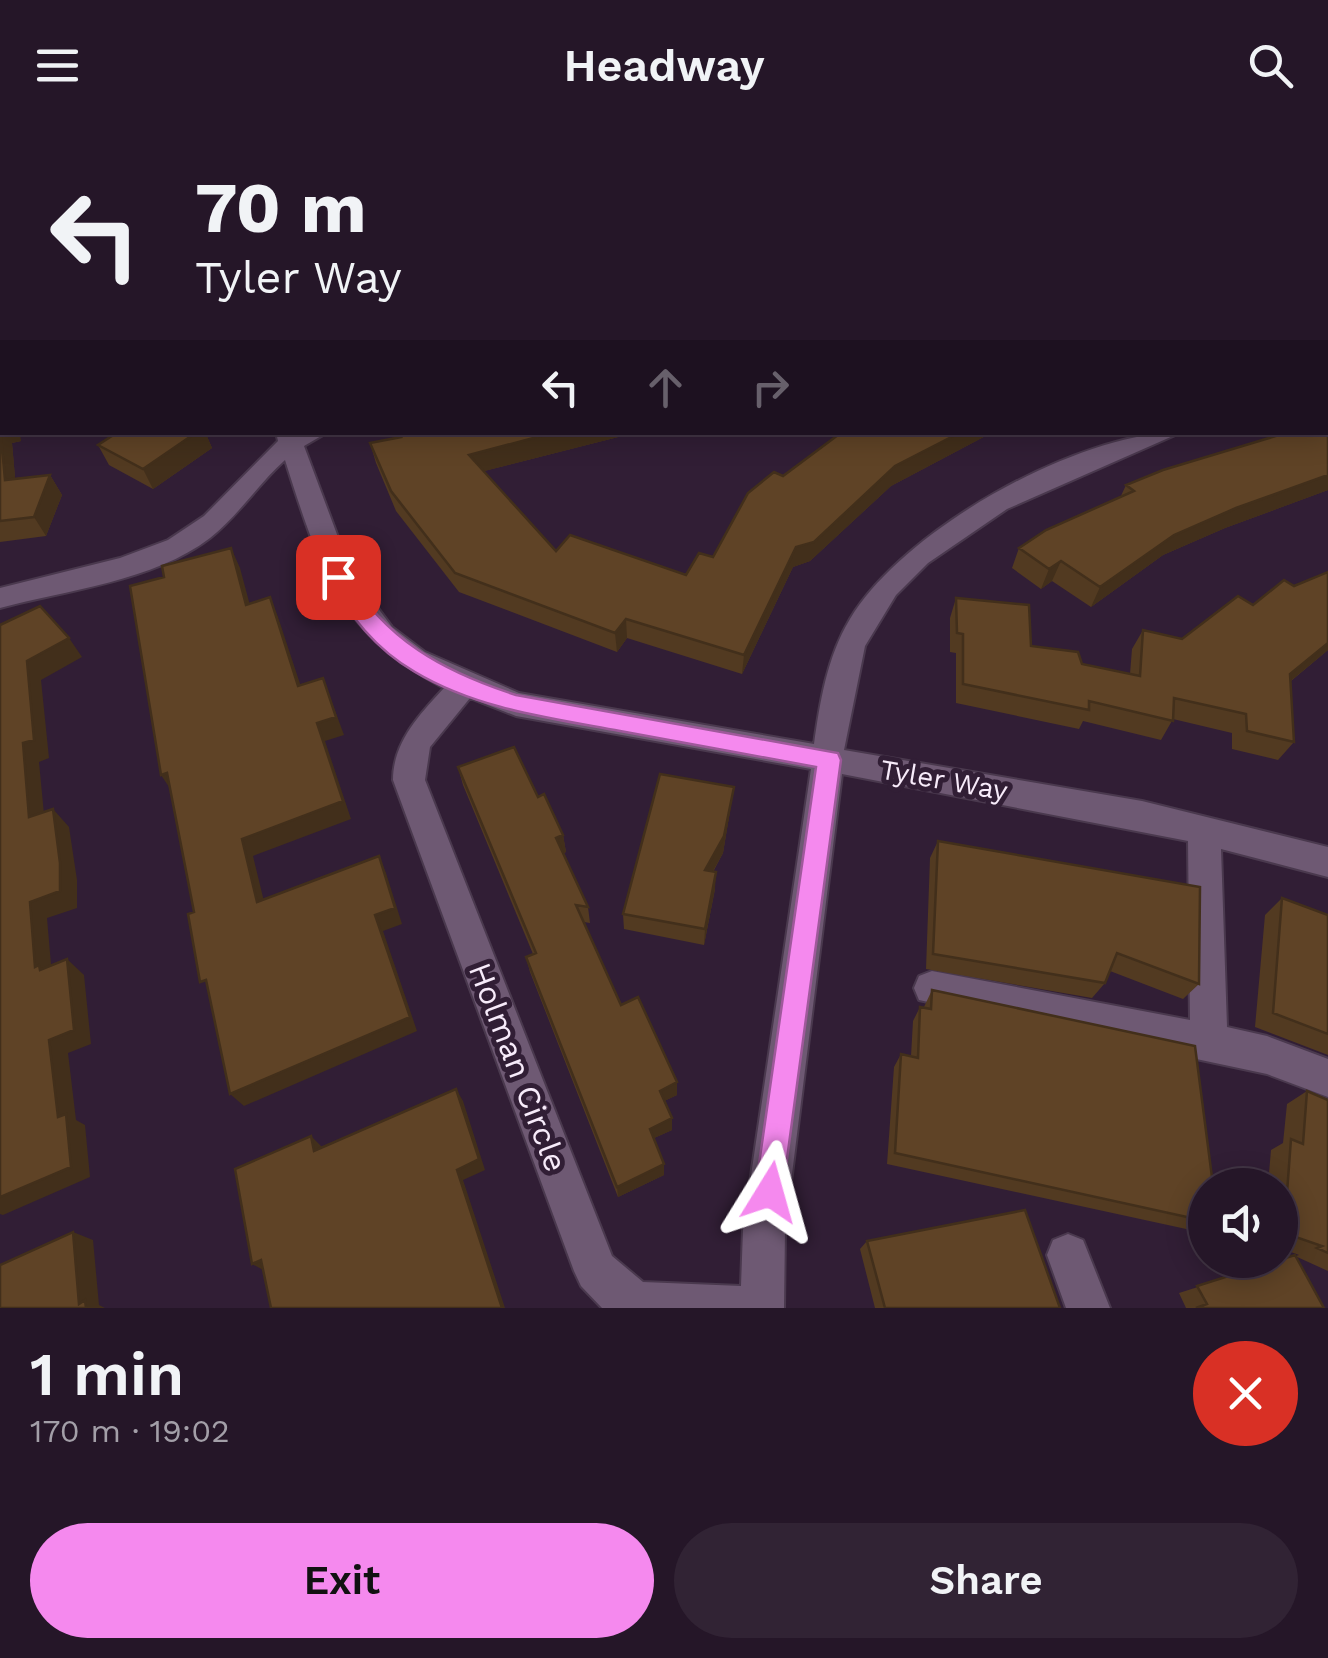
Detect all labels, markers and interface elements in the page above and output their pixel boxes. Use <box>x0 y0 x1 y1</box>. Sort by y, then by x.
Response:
icon: menu <box>30 38 85 93</box>
icon: search <box>1243 38 1298 93</box>
text: Headway <box>563 39 765 92</box>
text: 70 m <box>195 167 367 249</box>
icon: left <box>30 170 160 300</box>
text: Tyler Way <box>195 251 402 304</box>
icon: left <box>533 360 588 415</box>
icon: ahead <box>638 360 693 415</box>
icon: right <box>743 360 798 415</box>
pin <box>296 535 381 620</box>
icon: arrive <box>311 550 366 605</box>
street label: Tyler Way <box>878 753 1011 808</box>
street label: Holman Circle <box>461 957 575 1177</box>
position arrow <box>718 1140 822 1244</box>
map controls <box>1188 1168 1298 1278</box>
button: sound <box>1188 1168 1298 1278</box>
text: 1 min <box>30 1339 184 1410</box>
button: close <box>1193 1341 1298 1446</box>
text: 170 m · 19:02 <box>30 1412 230 1450</box>
button: Exit <box>30 1523 654 1638</box>
button: Share <box>674 1523 1298 1638</box>

